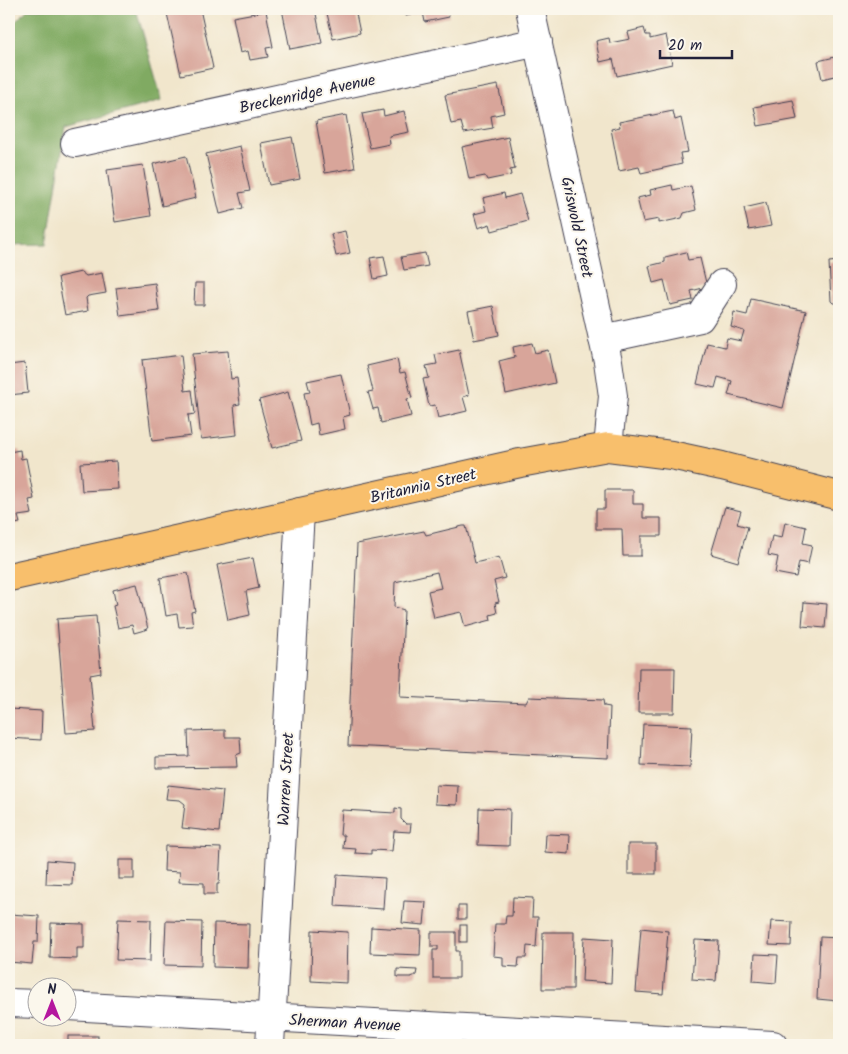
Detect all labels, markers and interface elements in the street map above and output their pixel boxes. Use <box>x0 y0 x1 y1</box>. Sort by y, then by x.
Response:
scale bar <box>660 28 733 60</box>
text: 20 m <box>668 34 702 58</box>
street label: Breckenridge Avenue <box>237 68 378 121</box>
street label: Griswold Street <box>554 175 600 281</box>
street label: Britannia Street <box>368 462 480 511</box>
street label: Warren Street <box>272 731 301 826</box>
north arrow <box>28 976 78 1026</box>
text: N <box>48 979 57 1001</box>
street label: Sherman Avenue <box>288 1008 401 1039</box>

